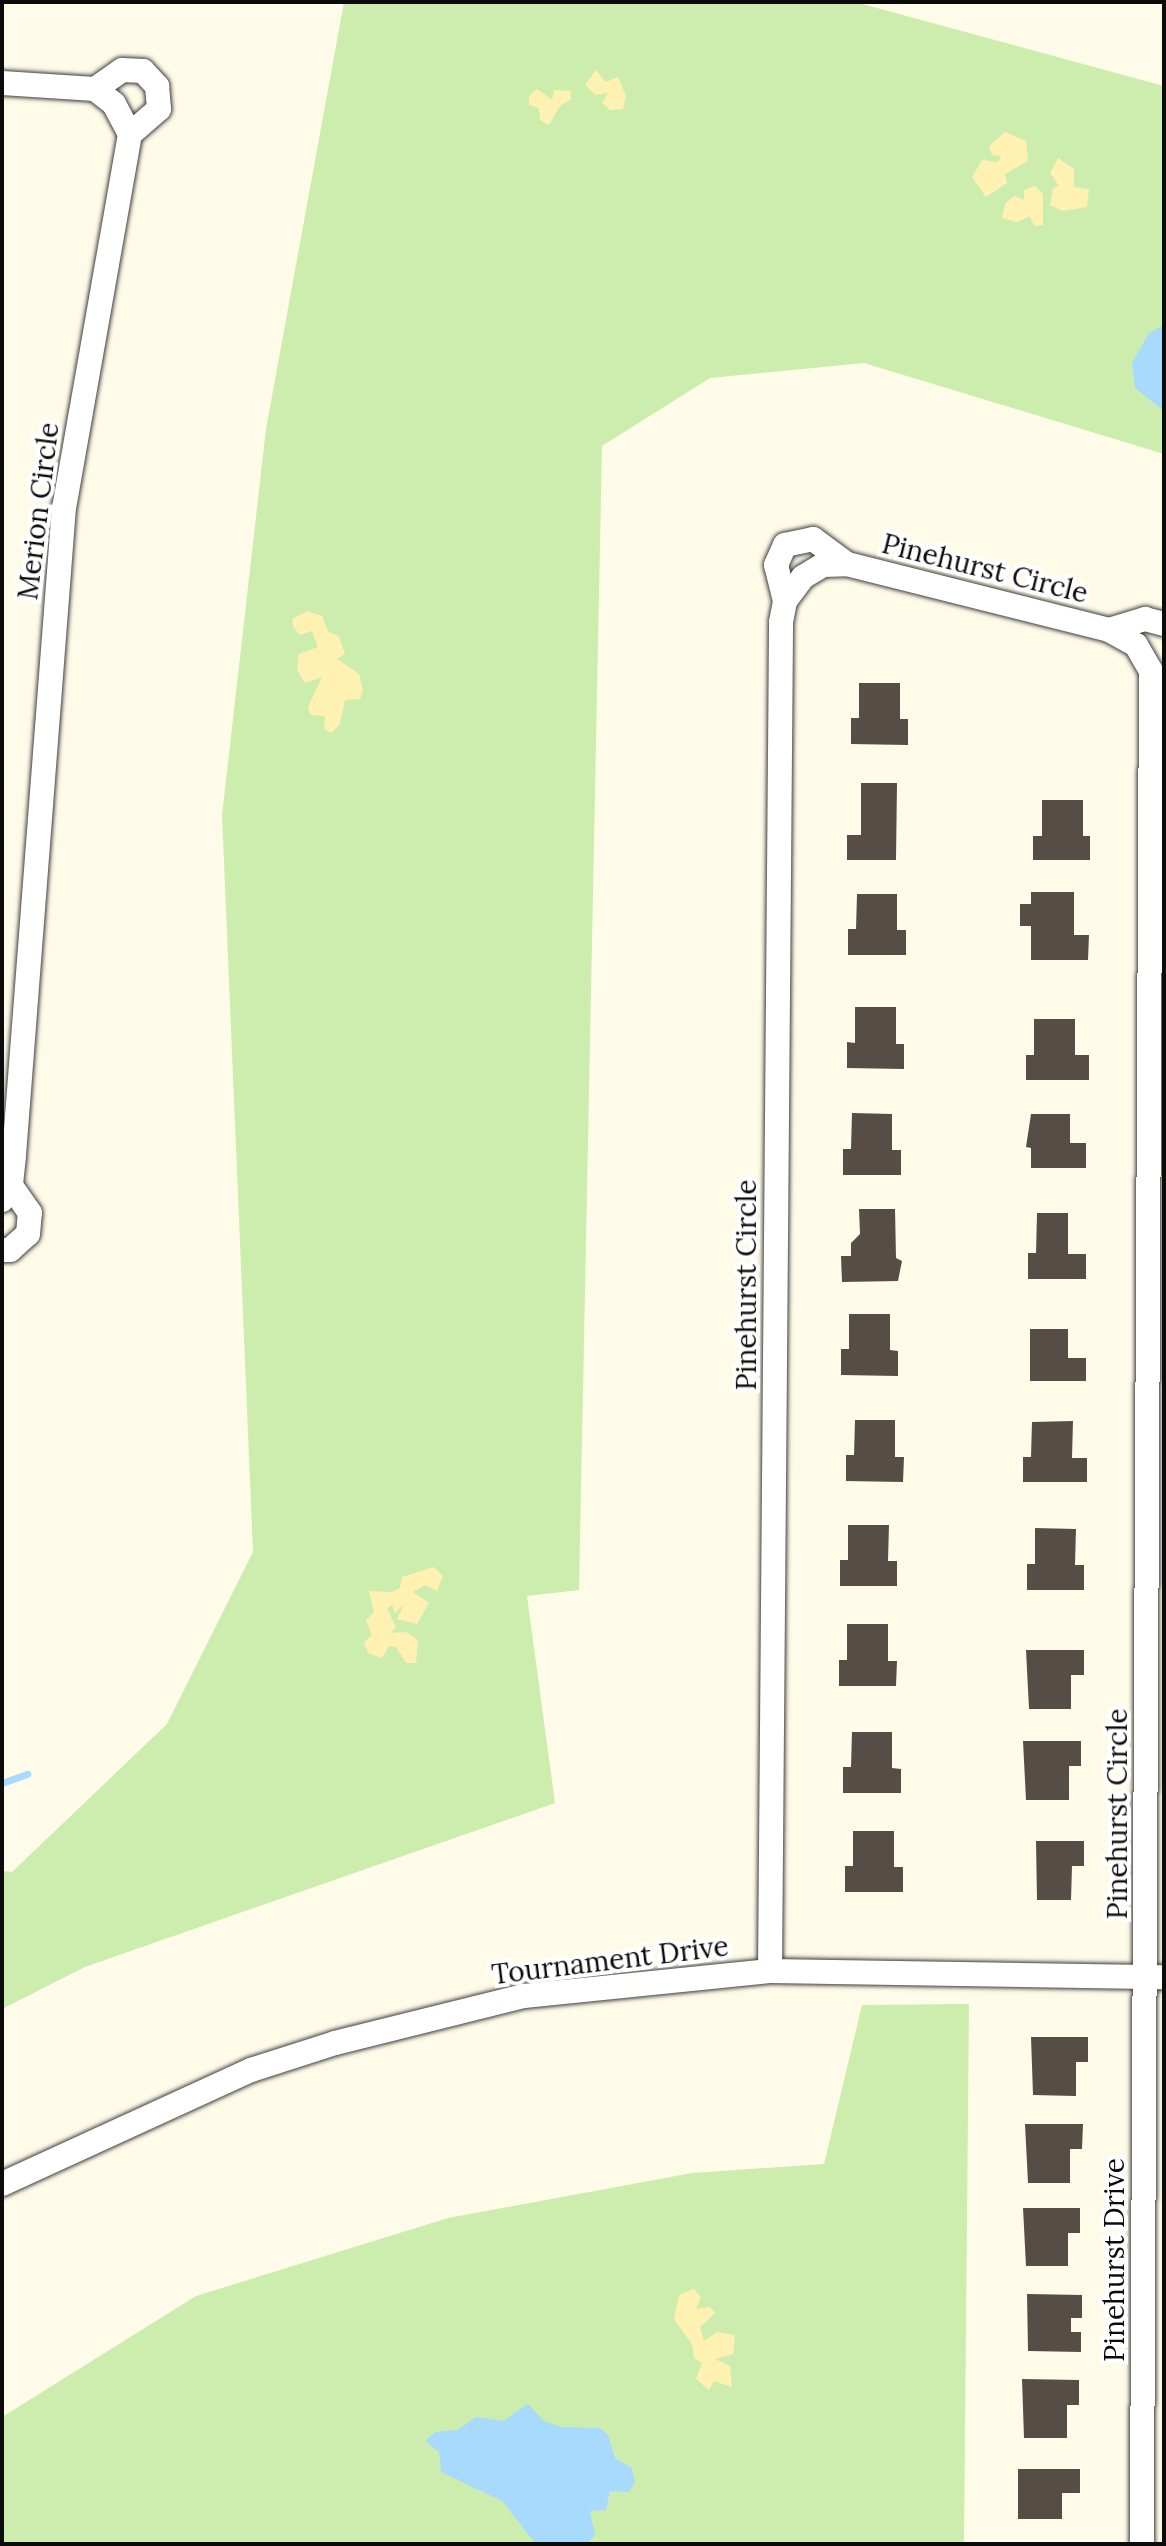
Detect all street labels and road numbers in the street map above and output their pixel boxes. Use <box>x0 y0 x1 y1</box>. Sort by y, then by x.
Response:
street label: Merion Circle <box>10 420 66 602</box>
street label: Pinehurst Circle <box>879 526 1091 610</box>
street label: Pinehurst Circle <box>729 1180 763 1390</box>
street label: Pinehurst Circle <box>1100 1709 1134 1919</box>
street label: Tournament Drive <box>490 1929 730 1991</box>
street label: Pinehurst Drive <box>1097 2158 1131 2362</box>

